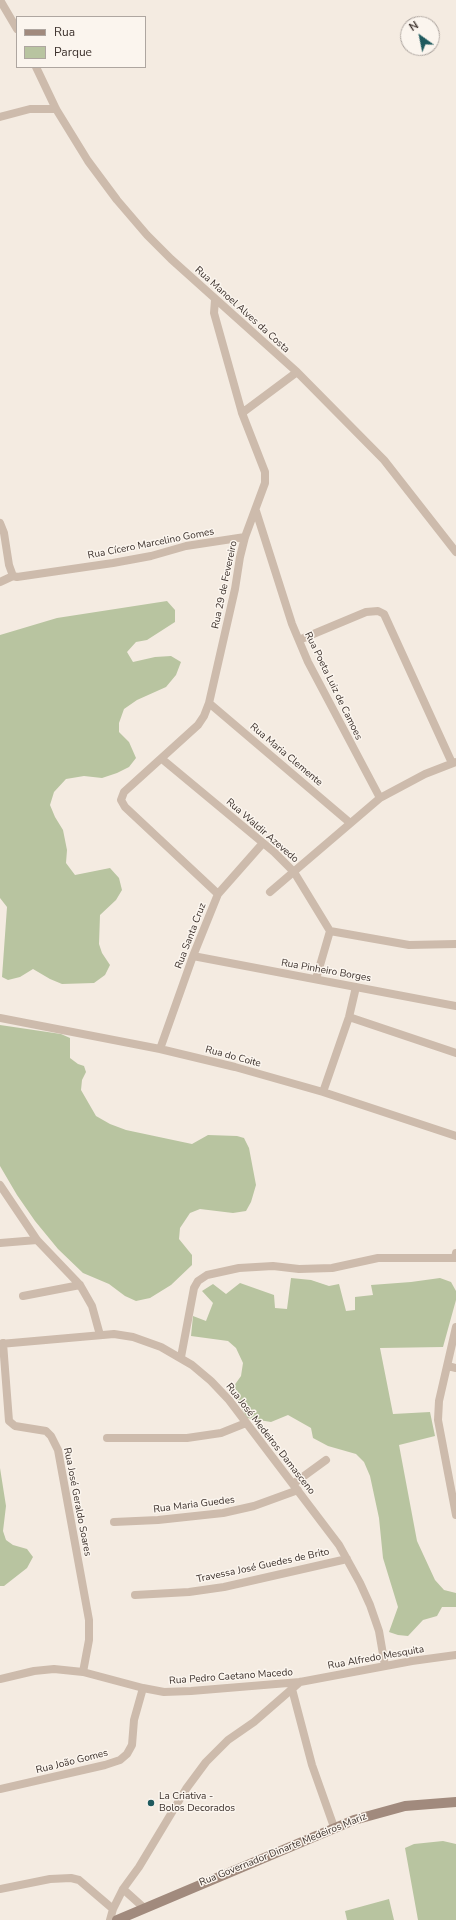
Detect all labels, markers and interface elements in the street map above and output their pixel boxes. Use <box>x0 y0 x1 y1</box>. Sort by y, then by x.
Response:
legend <box>16 16 146 68</box>
north arrow <box>400 16 440 56</box>
text: N <box>406 18 421 35</box>
text: Rua <box>54 24 75 40</box>
text: Parque <box>54 44 92 60</box>
street label: Rua Manoel Alves da Costa <box>192 264 292 356</box>
street label: Rua Cícero Marcelino Gomes <box>87 526 215 562</box>
street label: Rua 29 de Fevereiro <box>210 540 240 630</box>
street label: Rua Poeta Luiz de Camoes <box>302 630 364 742</box>
street label: Rua Maria Clemente <box>247 721 325 789</box>
street label: Rua Waldir Azevedo <box>223 796 301 866</box>
street label: Rua Santa Cruz <box>173 902 209 970</box>
street label: Rua Pinheiro Borges <box>280 957 372 985</box>
street label: Rua do Coite <box>204 1044 262 1070</box>
street label: Rua José Medeiros Damasceno <box>223 1381 317 1497</box>
street label: Rua José Geraldo Soares <box>61 1447 93 1557</box>
street label: Rua Maria Guedes <box>153 1494 235 1516</box>
street label: Travessa José Guedes de Brito <box>195 1546 331 1586</box>
street label: Rua Alfredo Mesquita <box>327 1644 425 1672</box>
street label: Rua Pedro Caetano Macedo <box>169 1667 293 1687</box>
street label: Rua João Gomes <box>35 1747 109 1777</box>
place label: La Criativa - Bolos Decorados <box>159 1791 235 1814</box>
marker: La Criativa - Bolos Decorados <box>146 1798 156 1808</box>
street label: Rua Governador Dinarte Medeiros Mariz <box>198 1811 368 1889</box>

